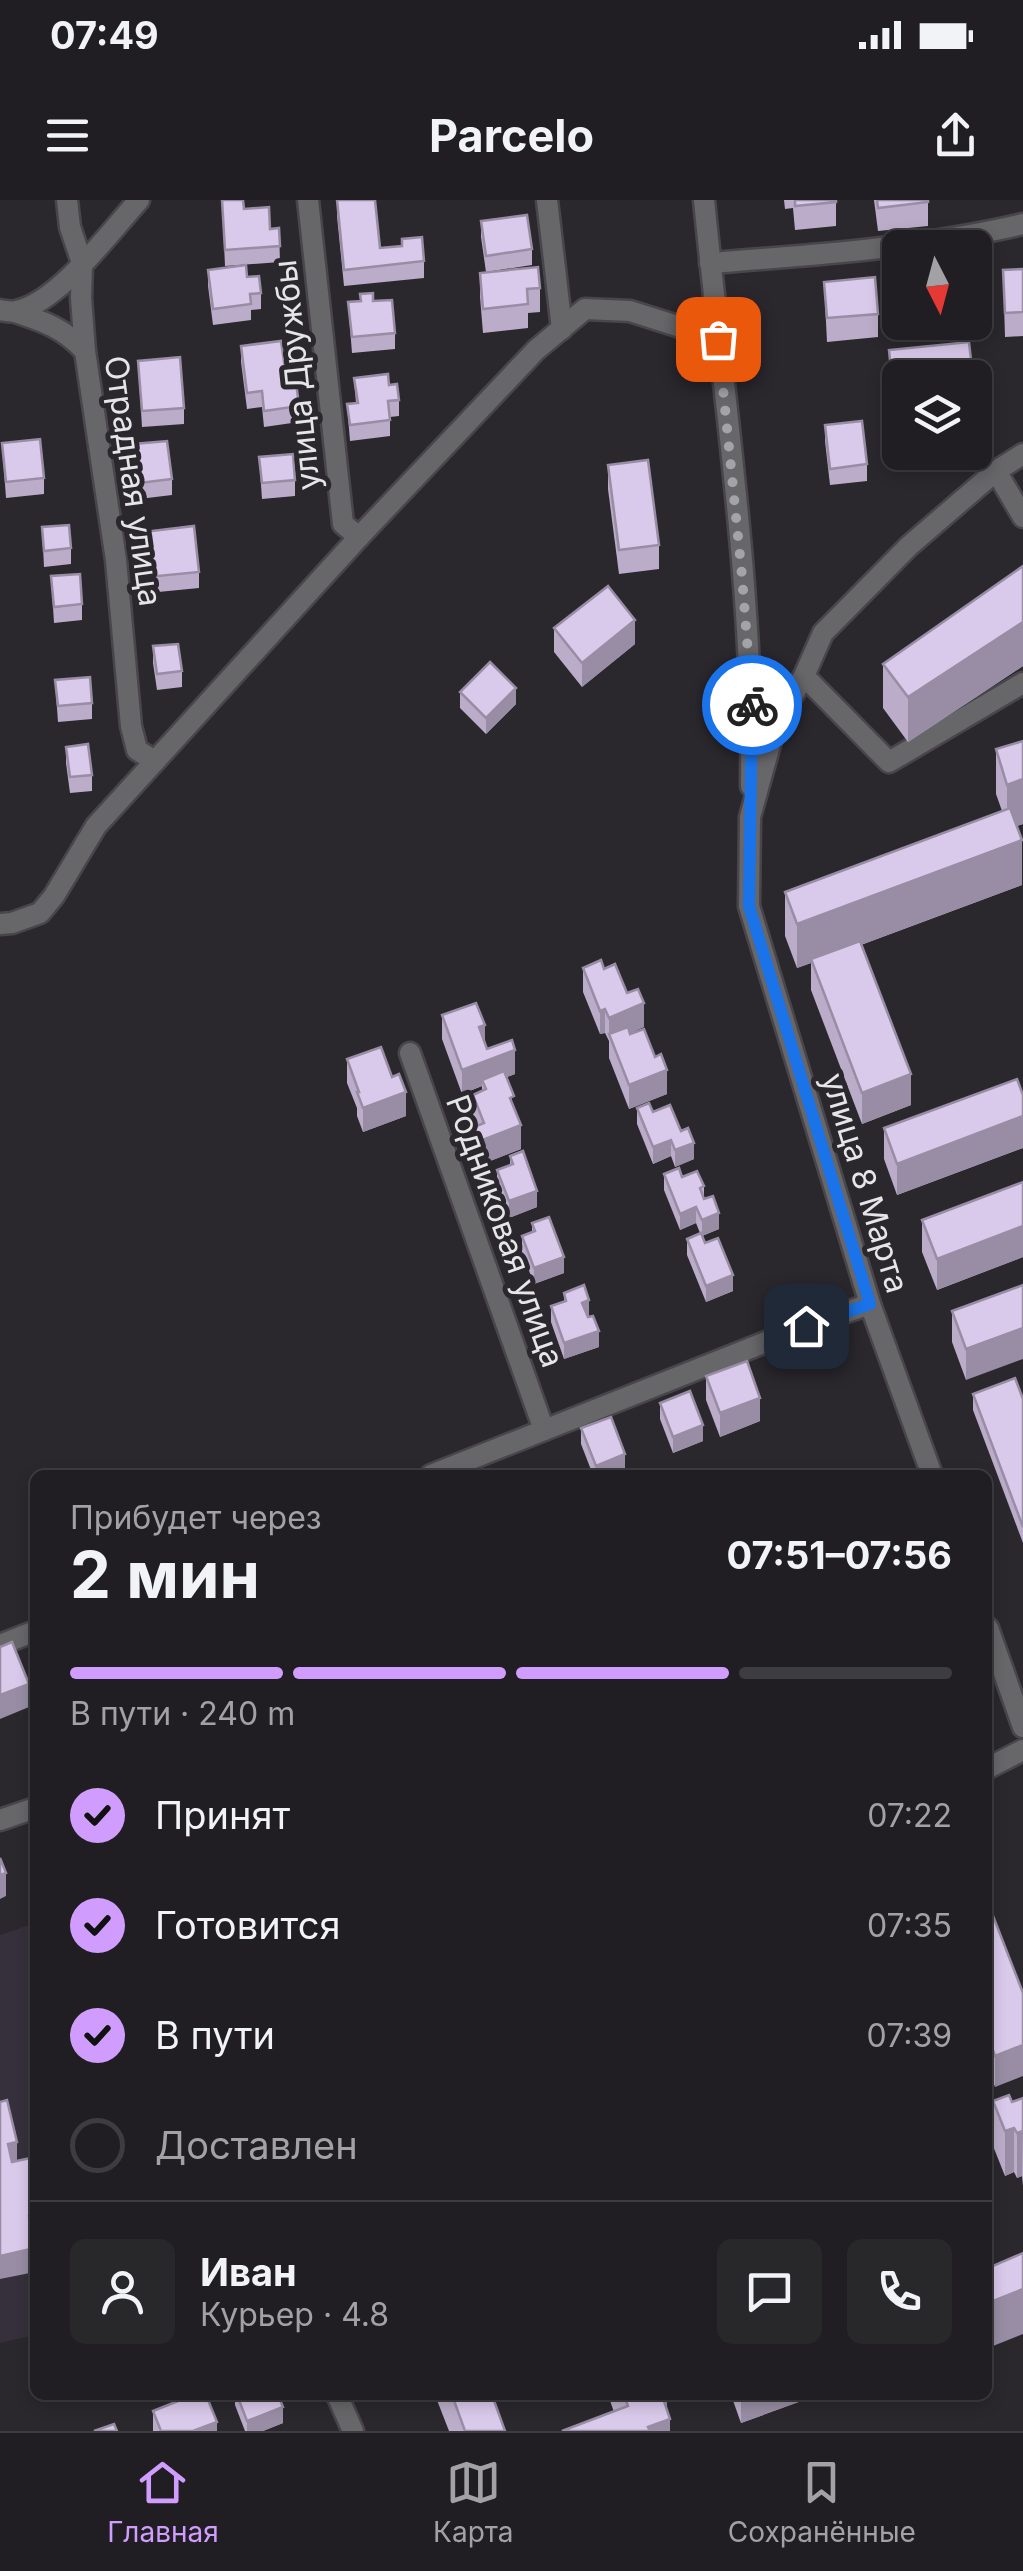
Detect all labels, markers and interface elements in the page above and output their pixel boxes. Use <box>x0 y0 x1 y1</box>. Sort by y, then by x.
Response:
text: 07:49 <box>50 12 159 58</box>
icon: menu <box>40 108 95 163</box>
text: Parcelo <box>429 108 594 163</box>
icon: share <box>928 108 983 163</box>
north arrow <box>882 230 992 340</box>
map controls <box>882 230 992 470</box>
street label: улица Дружбы <box>265 258 328 492</box>
pin <box>676 297 761 382</box>
icon: bag <box>691 312 746 367</box>
street label: Отрадная улица <box>97 353 170 609</box>
button: layers <box>882 360 992 470</box>
courier <box>702 655 802 755</box>
icon: bike <box>725 678 780 733</box>
street label: улица 8 Марта <box>813 1068 917 1298</box>
street label: Родниковая улица <box>438 1089 573 1372</box>
pin <box>764 1284 849 1369</box>
icon: home <box>779 1299 834 1354</box>
text: Прибудет через <box>70 1498 322 1537</box>
text: 07:51–07:56 <box>727 1532 952 1578</box>
text: 2 мин <box>70 1535 260 1614</box>
text: В пути · 240 m <box>70 1694 295 1733</box>
icon: check <box>70 1788 125 1843</box>
text: Принят <box>155 1792 290 1838</box>
text: 07:22 <box>867 1796 952 1835</box>
icon: check <box>70 1898 125 1953</box>
text: Готовится <box>155 1902 340 1948</box>
text: 07:35 <box>867 1906 952 1945</box>
icon: check <box>70 2008 125 2063</box>
text: В пути <box>155 2012 275 2058</box>
text: 07:39 <box>867 2016 952 2055</box>
text: Доставлен <box>155 2122 358 2168</box>
button: person <box>70 2239 175 2344</box>
button: chat <box>717 2239 822 2344</box>
button: phone <box>847 2239 952 2344</box>
text: Иван <box>200 2249 297 2295</box>
text: Курьер · 4.8 <box>200 2295 389 2334</box>
tab: Главная <box>107 2455 219 2549</box>
tab: Карта <box>433 2455 514 2549</box>
tab: Сохранённые <box>728 2455 916 2549</box>

